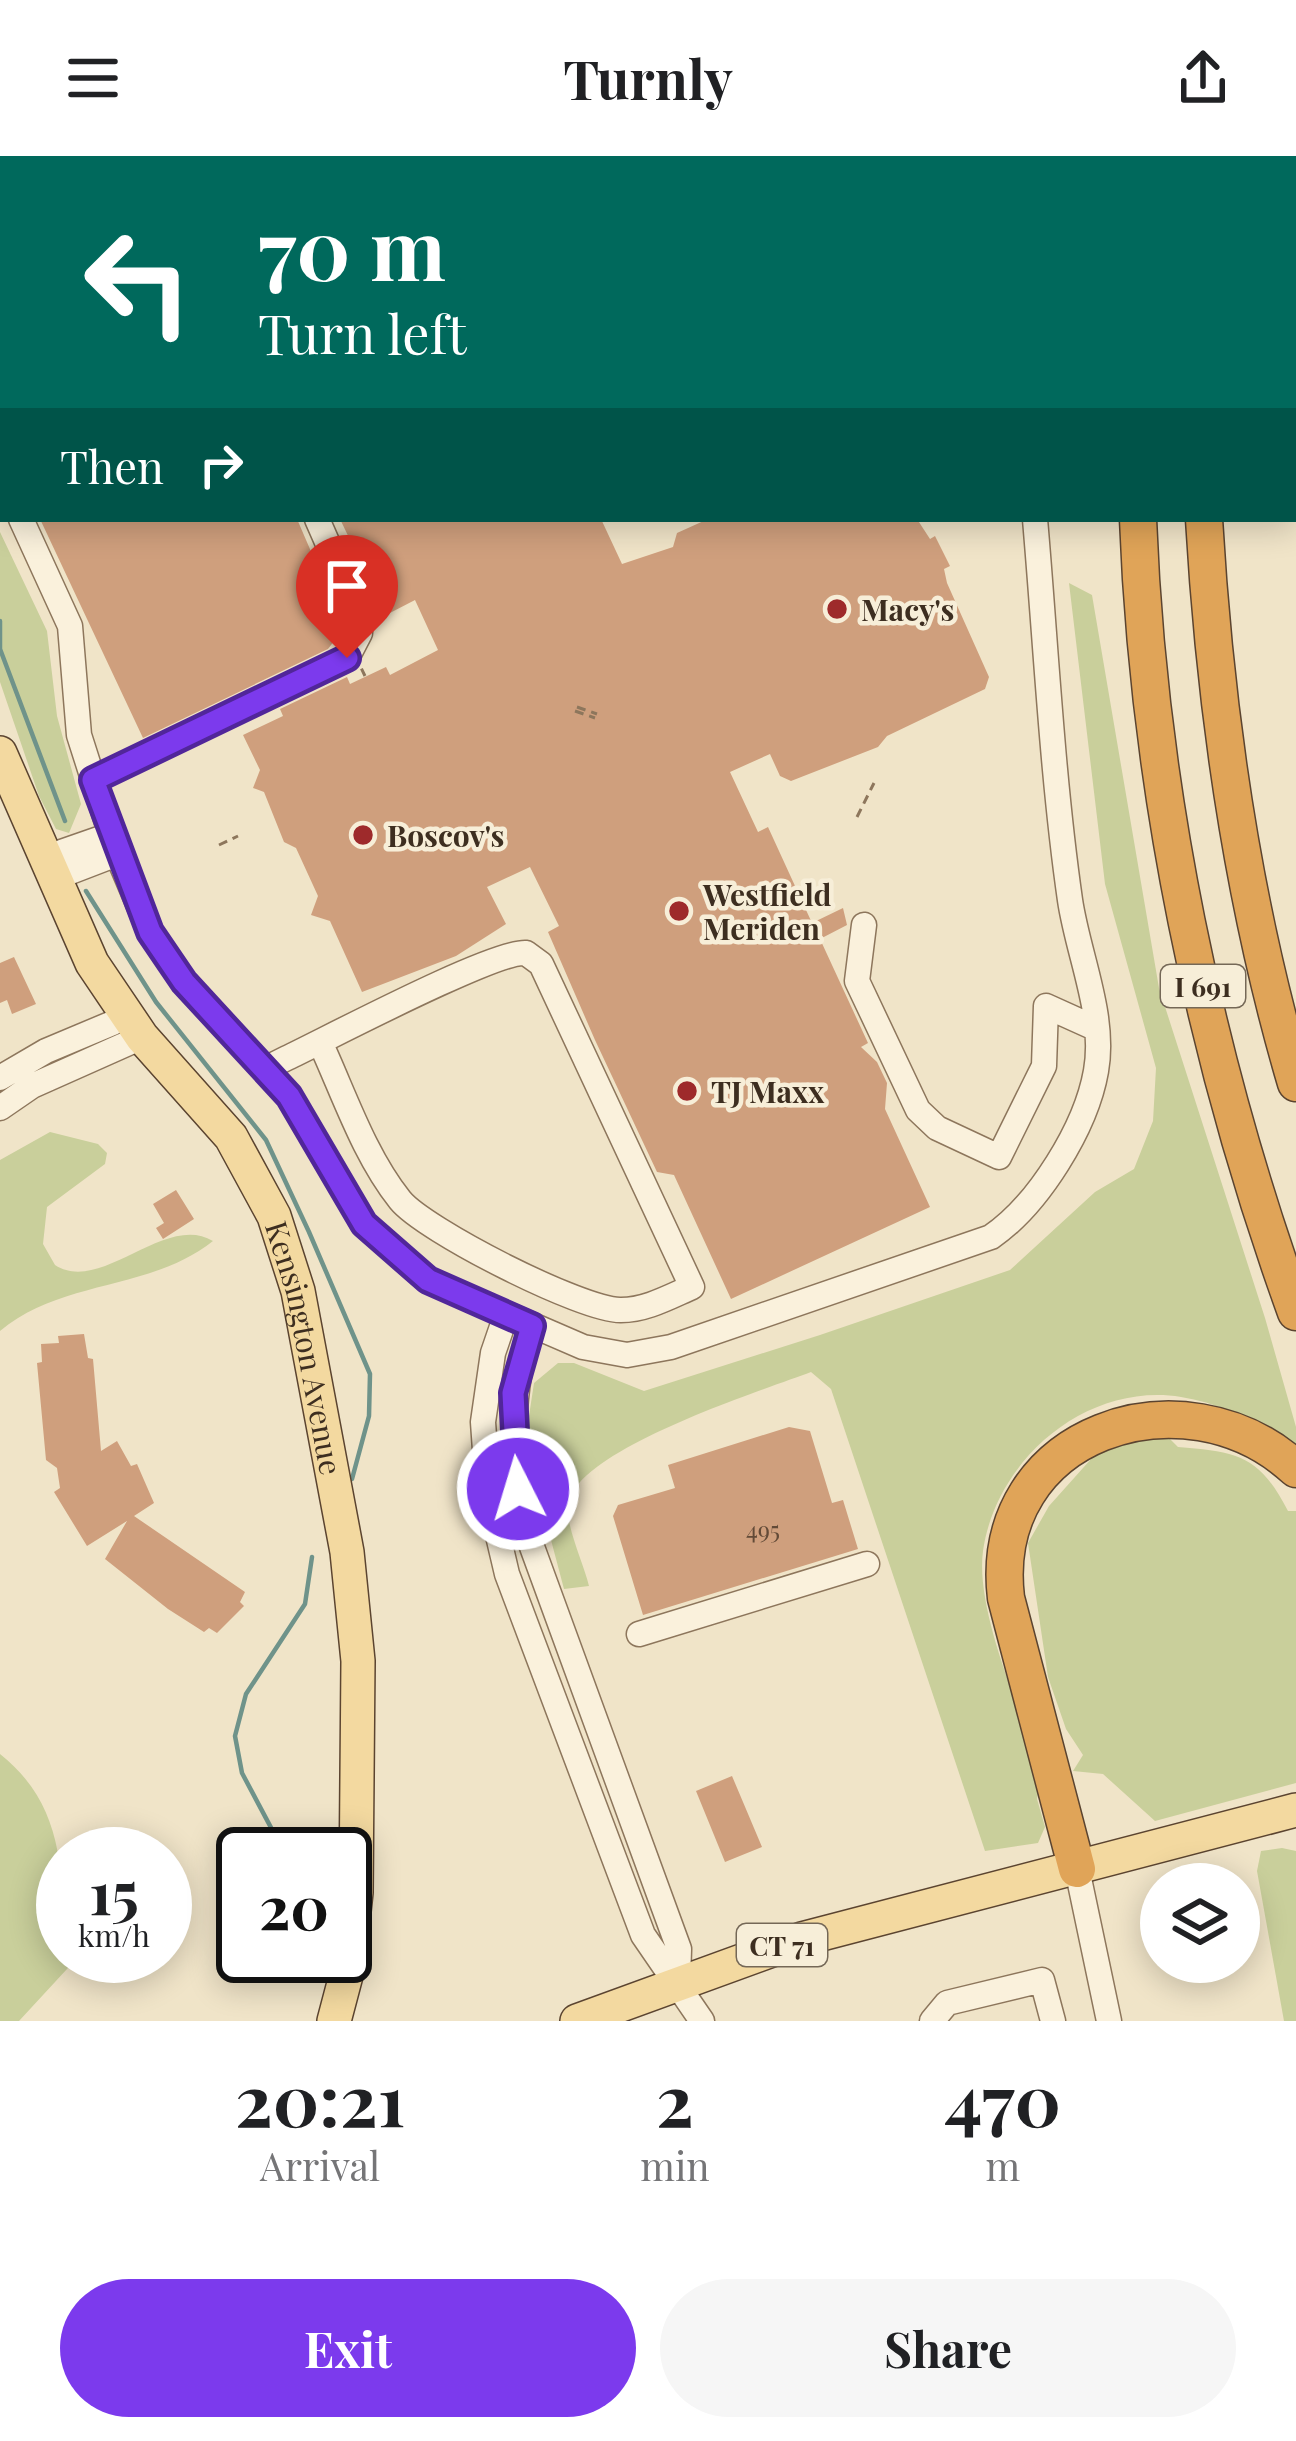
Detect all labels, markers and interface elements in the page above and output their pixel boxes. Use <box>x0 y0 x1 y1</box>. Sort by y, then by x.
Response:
text: Turnly <box>563 42 733 114</box>
icon: menu <box>60 45 126 111</box>
icon: share <box>1170 45 1236 111</box>
text: 70 m <box>258 190 446 302</box>
icon: left <box>60 204 216 360</box>
text: Turn left <box>258 297 467 369</box>
icon: right <box>188 432 254 498</box>
text: Then <box>60 435 164 495</box>
pin <box>296 535 398 658</box>
icon: arrive <box>314 553 380 619</box>
place label: Macy's <box>861 589 954 629</box>
marker: Macy's <box>824 596 850 622</box>
place label: Boscov's <box>387 815 504 855</box>
marker: Boscov's <box>350 822 376 848</box>
place label: Westfield Meriden <box>702 874 831 948</box>
marker: Westfield Meriden <box>666 898 692 924</box>
road number: I 691 <box>1161 965 1245 1007</box>
place label: TJ Maxx <box>711 1071 825 1111</box>
marker: TJ Maxx <box>674 1078 700 1104</box>
street label: Kensington Avenue <box>257 1216 352 1478</box>
position arrow <box>455 1426 581 1552</box>
house number: 495 <box>746 1513 780 1545</box>
speed limit sign: 20 <box>216 1827 372 1983</box>
text: 15 <box>89 1850 139 1930</box>
map controls <box>1140 1863 1260 1983</box>
button: layers <box>1140 1863 1260 1983</box>
text: km/h <box>78 1915 150 1955</box>
road number: CT 71 <box>737 1924 827 1966</box>
text: 20:21 <box>235 2049 405 2145</box>
text: 2 <box>656 2049 694 2145</box>
text: 470 <box>945 2049 1061 2145</box>
text: Arrival <box>260 2139 380 2191</box>
text: min <box>640 2139 710 2191</box>
text: m <box>985 2139 1020 2191</box>
button: Exit <box>60 2279 636 2417</box>
button: Share <box>660 2279 1236 2417</box>

